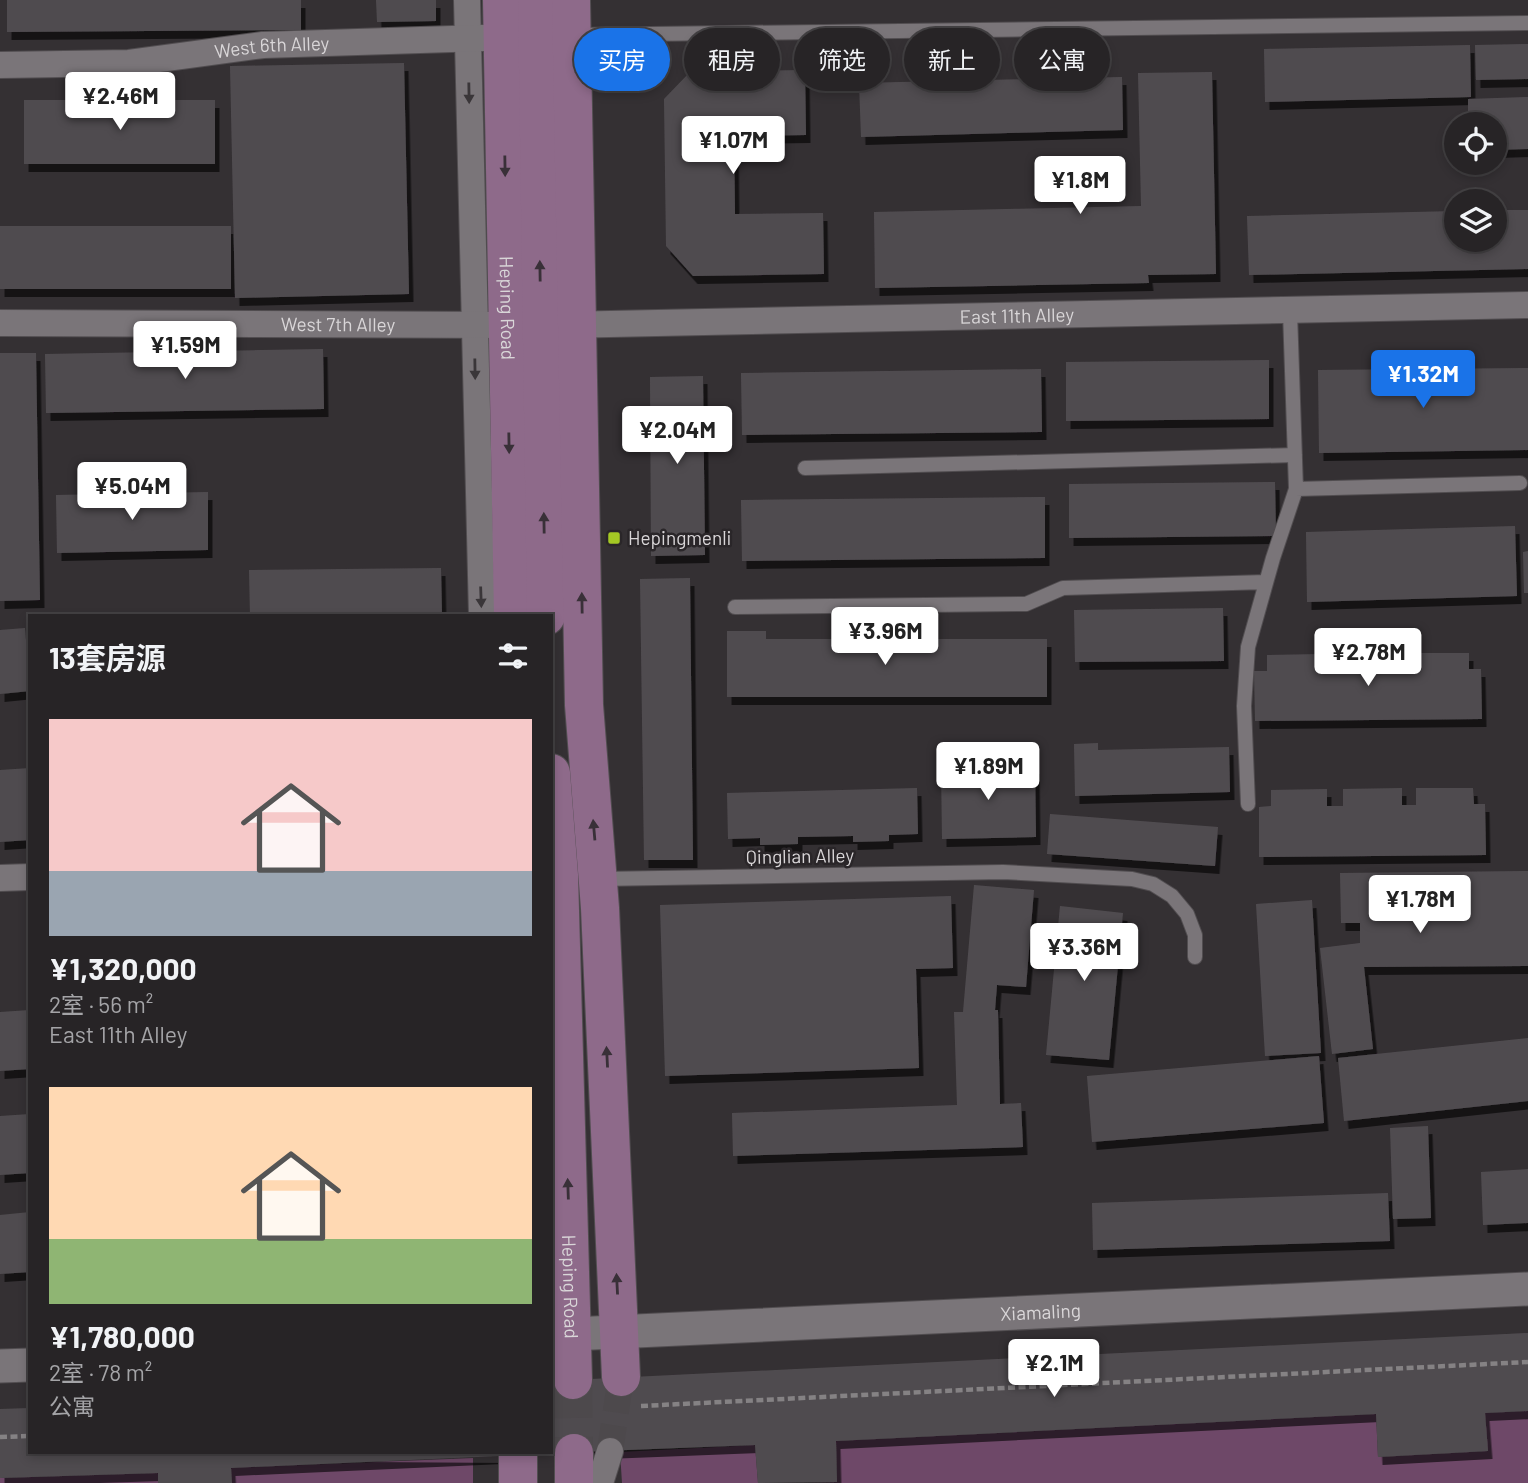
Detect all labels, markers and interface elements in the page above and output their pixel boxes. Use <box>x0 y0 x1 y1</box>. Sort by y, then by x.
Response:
chip: 买房 <box>574 28 670 91</box>
chip: 租房 <box>684 28 780 91</box>
chip: 筛选 <box>794 28 890 91</box>
chip: 新上 <box>904 28 1000 91</box>
chip: 公寓 <box>1014 28 1110 91</box>
street label: West 6th Alley <box>213 31 330 62</box>
pin: ¥2.46M <box>63 72 177 132</box>
text: ¥2.46M <box>81 81 159 109</box>
one-way arrow <box>463 82 475 104</box>
map controls <box>1444 112 1507 252</box>
button: locate <box>1444 112 1507 175</box>
pin: ¥1.07M <box>676 116 790 176</box>
text: ¥1.07M <box>698 125 768 153</box>
one-way arrow <box>499 155 511 177</box>
pin: ¥1.8M <box>1031 156 1129 216</box>
text: ¥1.8M <box>1050 165 1110 193</box>
button: layers <box>1444 189 1507 252</box>
street label: Heping Road <box>496 256 520 360</box>
one-way arrow <box>534 260 545 282</box>
street label: East 11th Alley <box>959 302 1075 328</box>
street label: West 7th Alley <box>281 312 396 336</box>
pin: ¥1.59M <box>128 322 242 381</box>
text: ¥1.59M <box>149 330 221 358</box>
pin: ¥1.32M <box>1366 350 1480 410</box>
one-way arrow <box>469 358 480 380</box>
text: ¥1.32M <box>1387 359 1459 387</box>
pin: ¥2.04M <box>620 406 734 466</box>
text: ¥2.04M <box>638 415 716 443</box>
one-way arrow <box>503 432 515 454</box>
pin: ¥5.04M <box>75 462 189 522</box>
text: ¥5.04M <box>93 471 171 499</box>
one-way arrow <box>538 512 550 534</box>
place label: Hepingmenli <box>628 526 731 549</box>
marker: Hepingmenli <box>606 530 622 546</box>
one-way arrow <box>475 586 486 608</box>
one-way arrow <box>576 592 588 614</box>
pin: ¥3.96M <box>828 608 942 667</box>
text: ¥3.96M <box>847 616 923 644</box>
pin: ¥2.78M <box>1311 628 1425 688</box>
icon: filters <box>494 637 532 675</box>
text: ¥2.78M <box>1330 637 1406 665</box>
text: 13套房源 <box>49 639 166 675</box>
pin: ¥1.89M <box>931 742 1045 802</box>
text: ¥1.89M <box>952 751 1024 779</box>
icon: home <box>228 765 354 891</box>
one-way arrow <box>588 819 599 841</box>
street label: Qinglian Alley <box>746 843 854 868</box>
pin: ¥1.78M <box>1363 876 1477 935</box>
text: ¥1.78M <box>1385 884 1455 912</box>
pin: ¥3.36M <box>1027 923 1141 983</box>
text: ¥3.36M <box>1046 932 1122 960</box>
text: ¥1,320,000 <box>49 950 197 986</box>
text: 2室 · 56 m² <box>49 990 153 1018</box>
text: East 11th Alley <box>49 1020 187 1048</box>
one-way arrow <box>601 1046 612 1068</box>
icon: home <box>228 1133 354 1259</box>
one-way arrow <box>562 1178 573 1200</box>
street label: Heping Road <box>558 1234 584 1339</box>
one-way arrow <box>612 1273 623 1295</box>
street label: Xiamaling <box>1000 1298 1081 1325</box>
text: ¥1,780,000 <box>49 1318 195 1354</box>
pin: ¥2.1M <box>1005 1340 1103 1399</box>
text: ¥2.1M <box>1024 1348 1084 1376</box>
text: 2室 · 78 m² <box>49 1358 152 1386</box>
text: 公寓 <box>49 1392 95 1420</box>

